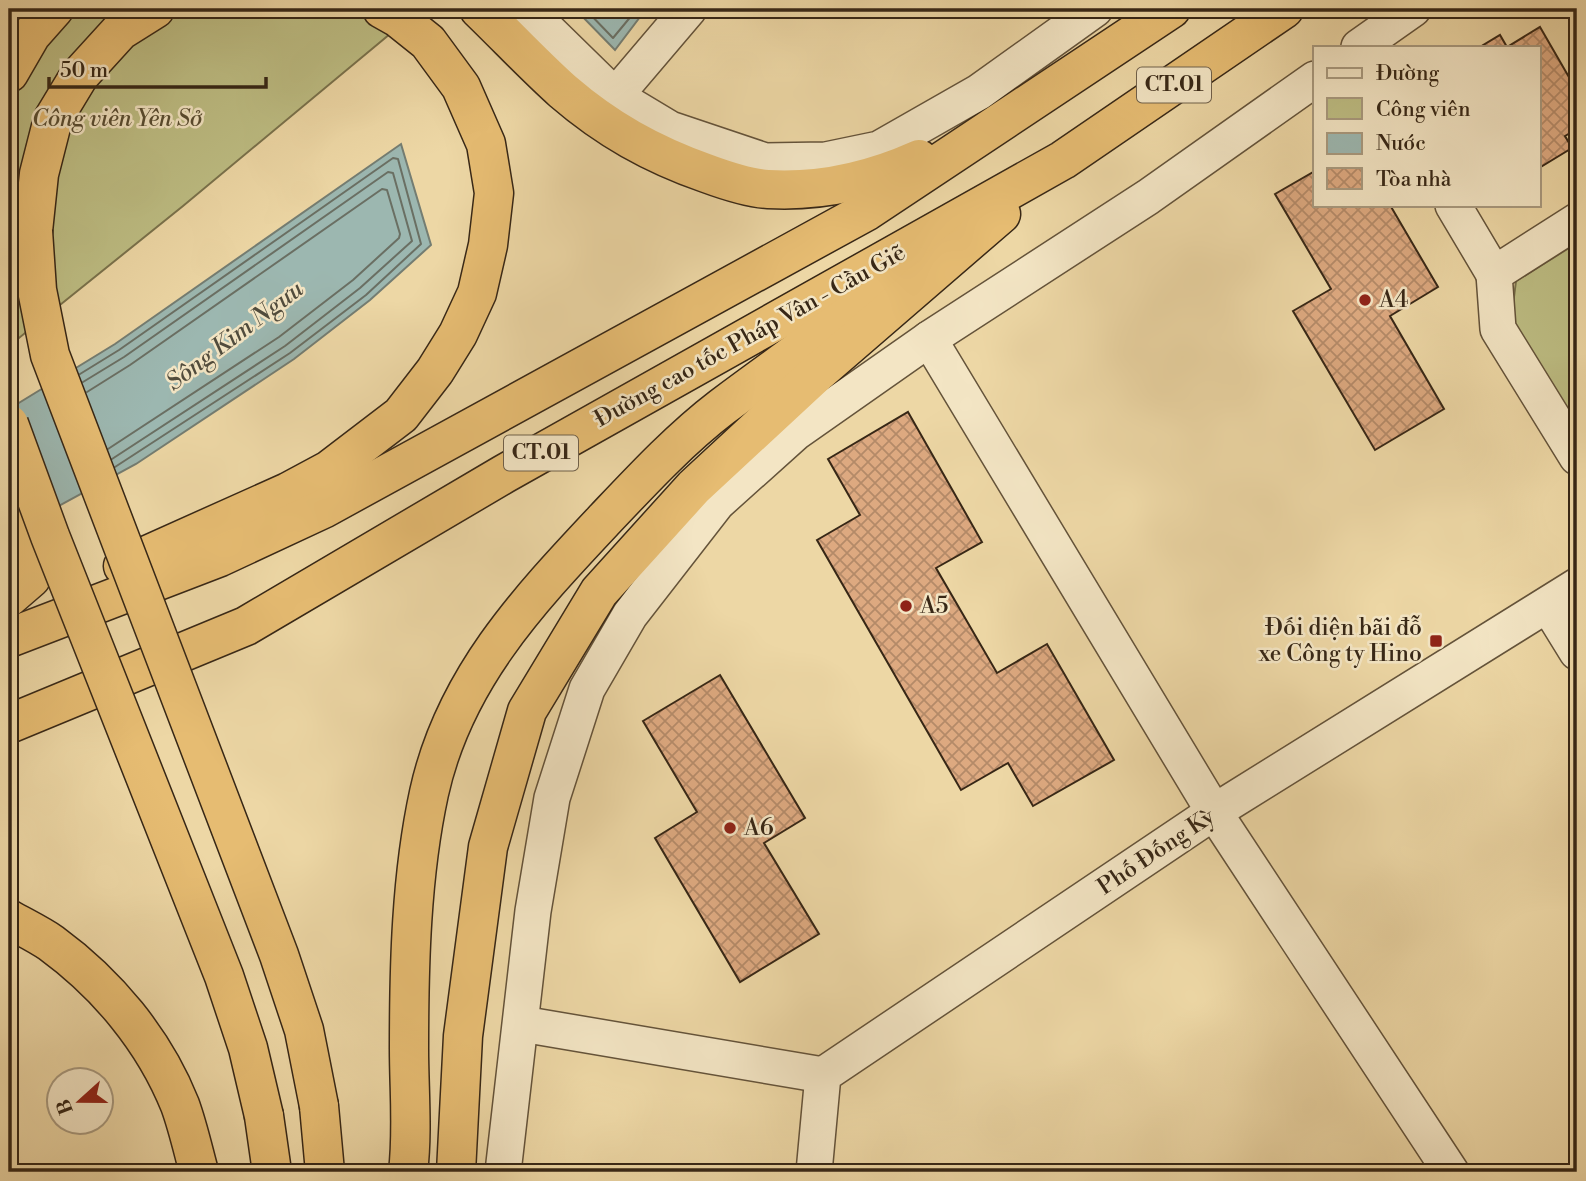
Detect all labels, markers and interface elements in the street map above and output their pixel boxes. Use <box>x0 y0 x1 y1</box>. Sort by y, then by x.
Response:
scale bar <box>49 46 266 90</box>
legend <box>1313 46 1540 206</box>
text: 50 m <box>60 58 108 84</box>
text: Đường <box>1376 61 1440 87</box>
road number: CT.01 <box>1137 68 1211 102</box>
text: Công viên <box>1376 97 1471 123</box>
park label: Công viên Yên Sở <box>32 105 203 133</box>
text: Nước <box>1376 131 1426 157</box>
text: Tòa nhà <box>1376 167 1452 193</box>
street label: Đường cao tốc Pháp Vân - Cầu Giẽ <box>590 239 910 433</box>
water label: Sông Kim Ngưu <box>160 274 310 398</box>
place label: A4 <box>1378 286 1408 314</box>
marker: A4 <box>1357 292 1373 308</box>
road number: CT.01 <box>504 435 578 470</box>
place label: A5 <box>919 592 948 620</box>
marker: A5 <box>898 598 914 614</box>
place label: Đối diện bãi đỗ xe Công ty Hino <box>1258 614 1422 668</box>
marker: Đối diện bãi đỗ xe Công ty Hino <box>1428 633 1444 649</box>
street label: Phố Đống Kỳ <box>1092 802 1221 901</box>
place label: A6 <box>743 814 774 842</box>
marker: A6 <box>722 820 738 836</box>
north arrow <box>46 1066 116 1136</box>
text: B <box>51 1096 79 1118</box>

